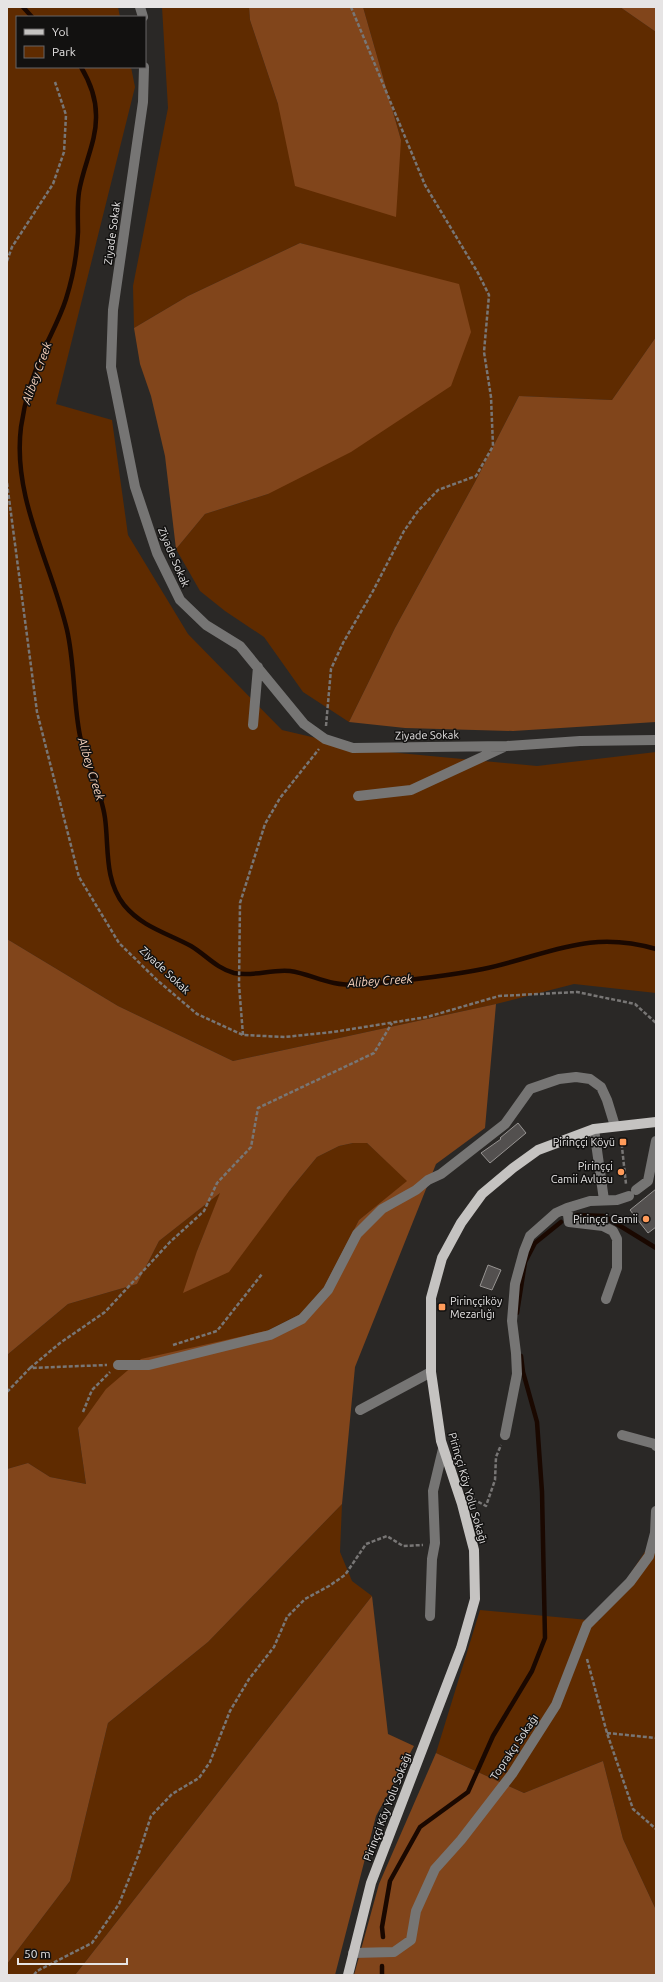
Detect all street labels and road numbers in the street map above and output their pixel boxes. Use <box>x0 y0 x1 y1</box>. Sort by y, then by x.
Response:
street label: Ziyade Sokak <box>102 200 122 265</box>
street label: Ziyade Sokak <box>156 525 192 589</box>
street label: Ziyade Sokak <box>395 728 459 742</box>
street label: Ziyade Sokak <box>138 944 193 996</box>
street label: Pirinççi Köy Yolu Sokağı <box>446 1431 490 1545</box>
street label: Toprakçı Sokağı <box>488 1712 540 1782</box>
street label: Pirinççi Köy Yolu Sokağı <box>361 1751 413 1863</box>

